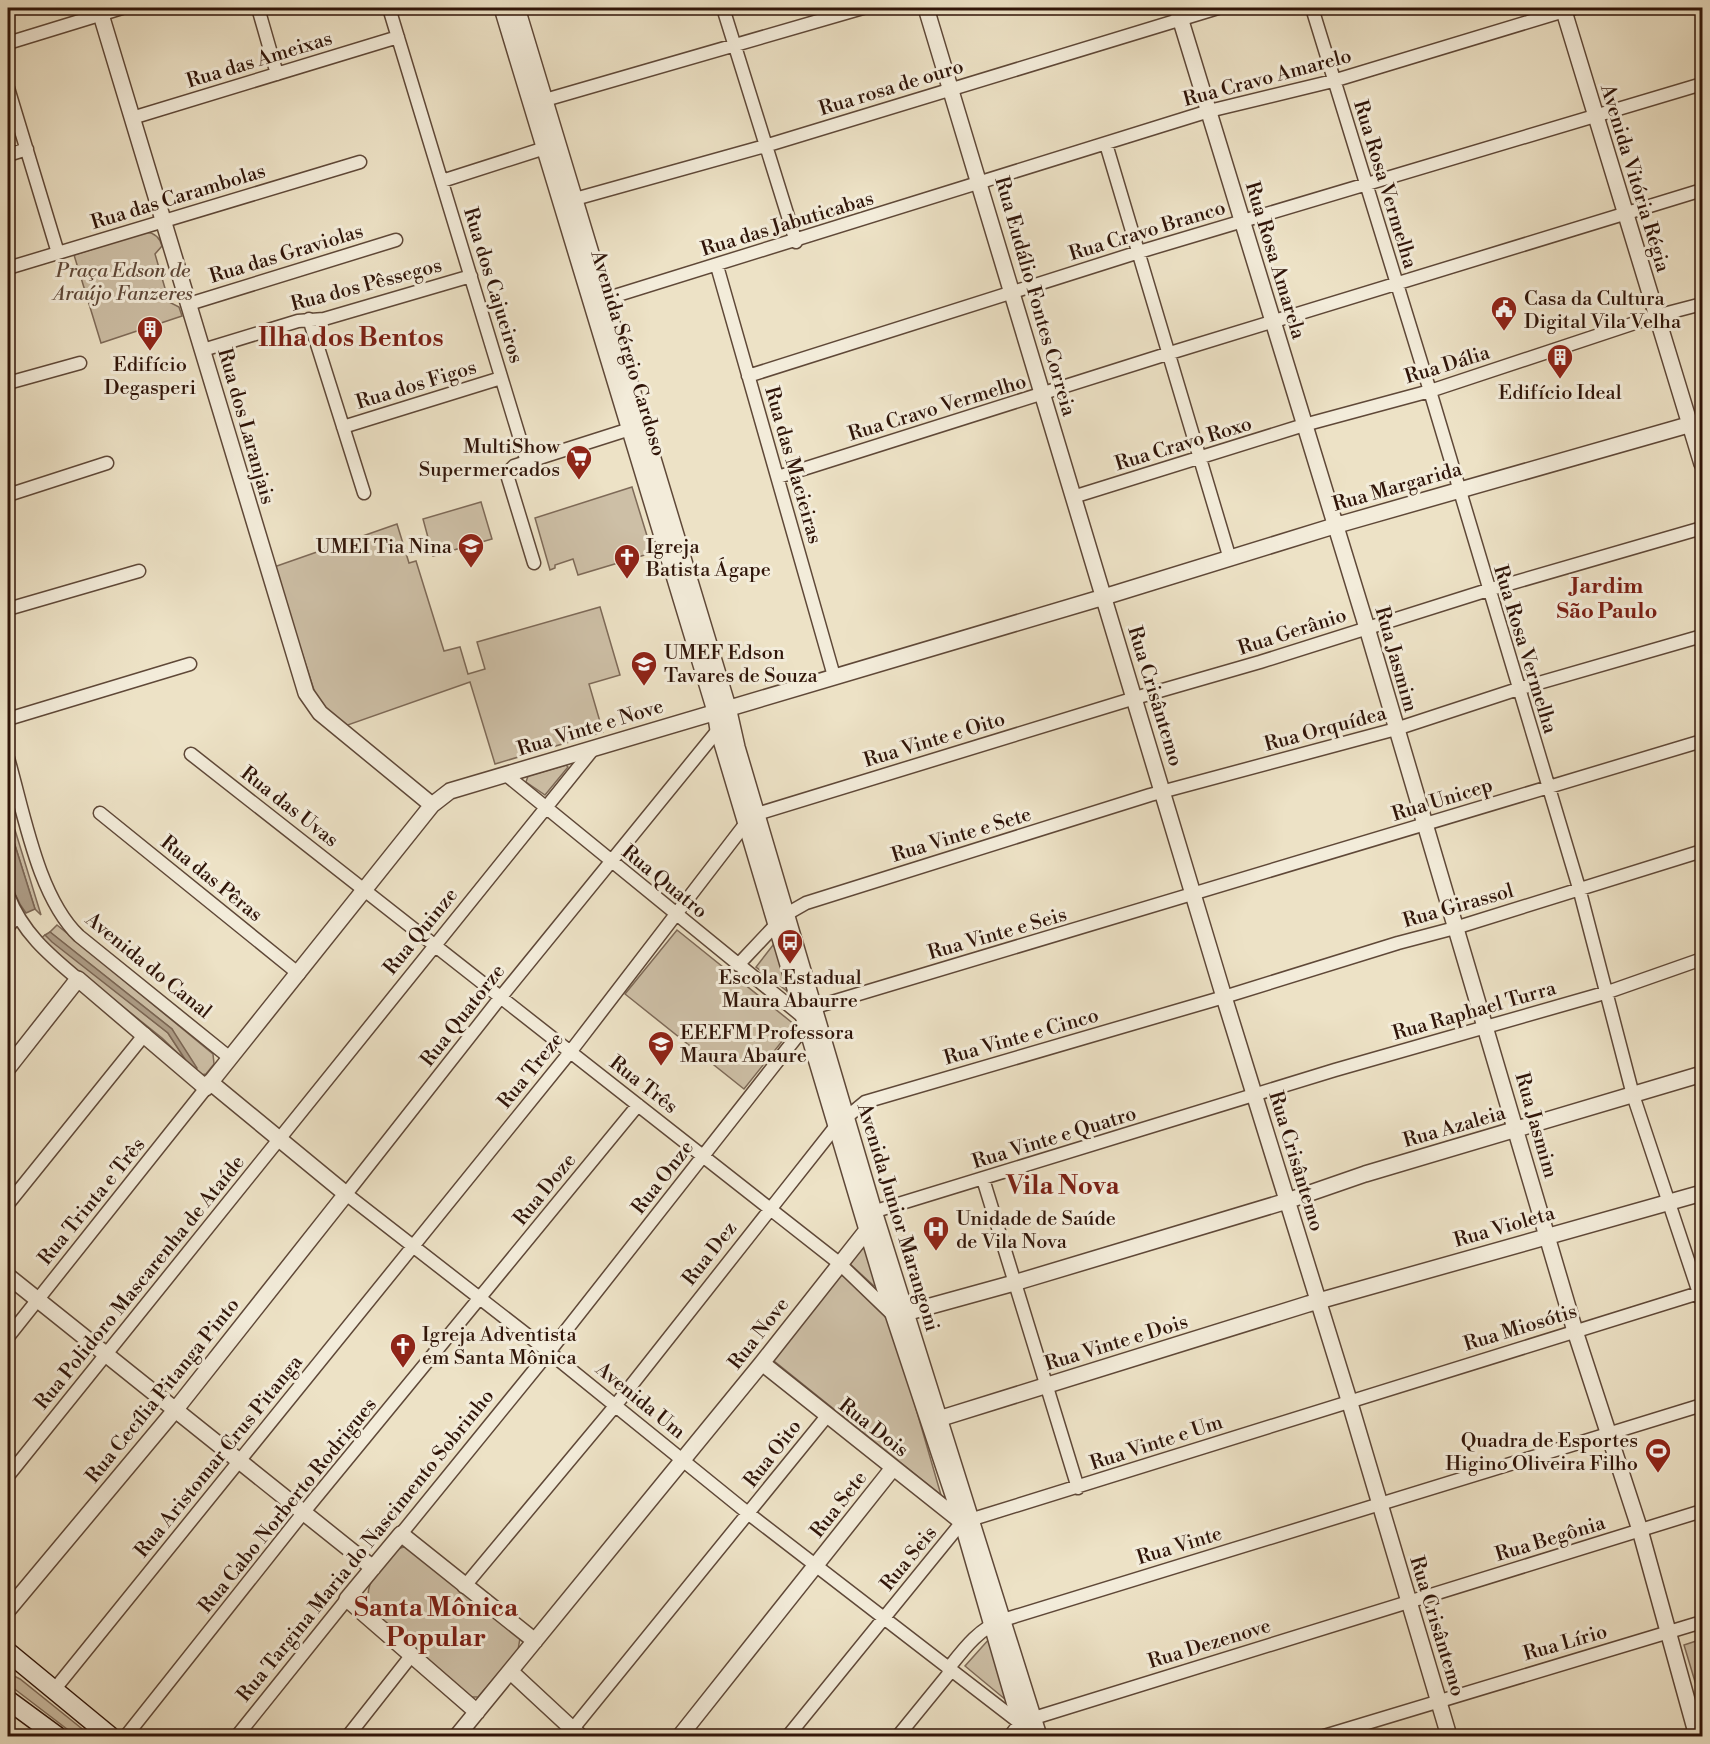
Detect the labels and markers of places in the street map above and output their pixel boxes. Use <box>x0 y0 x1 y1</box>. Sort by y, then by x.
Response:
place label: Casa da Cultura Digital Vila Velha <box>1524 287 1682 335</box>
public building icon: Casa da Cultura Digital Vila Velha <box>1489 294 1519 332</box>
building icon: Edifício Degasperi <box>135 314 165 352</box>
building icon: Edifício Ideal <box>1545 342 1575 380</box>
place label: Edifício Degasperi <box>104 353 196 401</box>
place label: Edifício Ideal <box>1498 381 1622 406</box>
place label: MultiShow Supermercados <box>419 435 561 483</box>
supermarket icon: MultiShow Supermercados <box>564 443 594 481</box>
school or university icon: UMEI Tia Nina <box>456 531 486 569</box>
place label: UMEI Tia Nina <box>316 535 453 560</box>
place label: Igreja Batista Ágape <box>645 535 771 583</box>
church icon: Igreja Batista Ágape <box>612 542 642 580</box>
place label: UMEF Edson Tavares de Souza <box>664 641 819 689</box>
school or university icon: UMEF Edson Tavares de Souza <box>629 649 659 687</box>
bus stop icon: Escola Estadual Maura Abaurre <box>775 927 805 965</box>
place label: Escola Estadual Maura Abaurre <box>718 966 862 1014</box>
place label: EEEFM Professora Maura Abaure <box>680 1021 855 1069</box>
school or university icon: EEEFM Professora Maura Abaure <box>646 1029 676 1067</box>
place label: Unidade de Saúde de Vila Nova <box>956 1207 1116 1255</box>
hospital icon: Unidade de Saúde de Vila Nova <box>921 1214 951 1252</box>
place label: Igreja Adventista em Santa Mônica <box>422 1323 577 1371</box>
church icon: Igreja Adventista em Santa Mônica <box>388 1331 418 1369</box>
place label: Quadra de Esportes Higino Oliveira Filho <box>1445 1429 1638 1477</box>
sports icon: Quadra de Esportes Higino Oliveira Filho <box>1643 1436 1673 1474</box>

